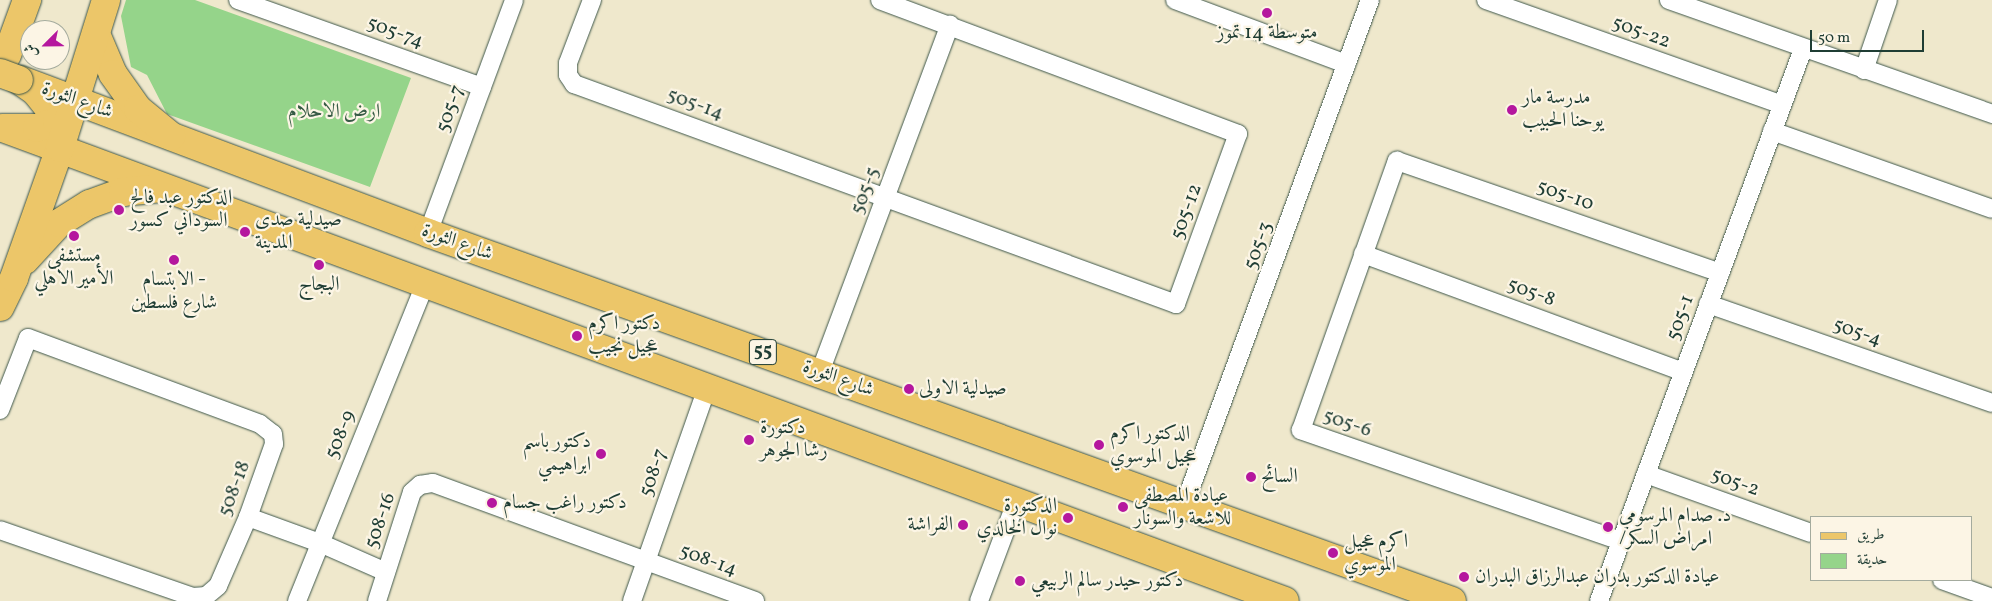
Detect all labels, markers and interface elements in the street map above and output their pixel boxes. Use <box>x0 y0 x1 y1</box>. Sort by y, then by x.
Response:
marker: متوسطة 14 تموز <box>1261 7 1273 19</box>
street label: 505-22 <box>1608 11 1674 55</box>
street label: 505-74 <box>363 12 427 54</box>
north arrow <box>20 20 70 70</box>
scale bar <box>1812 20 1926 52</box>
place label: متوسطة 14 تموز <box>1217 21 1317 45</box>
text: 50 m <box>1818 28 1850 49</box>
text: ش <box>20 41 43 61</box>
street label: شارع الثورة <box>38 77 116 125</box>
street label: 505-7 <box>431 82 471 136</box>
street label: 505-14 <box>663 84 727 126</box>
place label: مدرسة مار يوحنا الحبيب <box>1522 86 1604 133</box>
park label: ارض الاحلام <box>288 100 380 124</box>
marker: مدرسة مار يوحنا الحبيب <box>1506 104 1518 116</box>
street label: 505-5 <box>846 164 886 218</box>
street label: 505-10 <box>1533 175 1597 217</box>
street label: 505-12 <box>1166 181 1208 243</box>
place label: الدكتور عبد فالح السوداني كسور <box>130 186 232 233</box>
marker: الدكتور عبد فالح السوداني كسور <box>112 203 126 217</box>
place label: صيدلية صدى المدينة <box>255 208 342 255</box>
street label: شارع الثورة <box>418 219 496 267</box>
street label: 505-3 <box>1239 219 1279 273</box>
marker: صيدلية صدى المدينة <box>239 226 251 238</box>
marker: مستشفى الأمير الاهلي <box>67 229 81 243</box>
place label: مستشفى الأمير الاهلي <box>34 245 114 292</box>
marker: الابتسام - شارع فلسطين <box>168 254 180 266</box>
marker: البجاج <box>313 259 325 271</box>
place label: الابتسام - شارع فلسطين <box>131 268 217 315</box>
place label: البجاج <box>298 273 340 297</box>
street label: 505-8 <box>1504 273 1558 313</box>
street label: 505-1 <box>1662 292 1700 344</box>
place label: دكتور اكرم عجيل نجيب <box>588 312 660 359</box>
street label: 505-4 <box>1829 314 1885 352</box>
marker: دكتور اكرم عجيل نجيب <box>570 329 584 343</box>
road number: 55 <box>748 336 778 368</box>
street label: شارع الثورة <box>799 355 877 403</box>
place label: صيدلية الاولى <box>919 377 1007 401</box>
marker: صيدلية الاولى <box>903 383 915 395</box>
street label: 505-6 <box>1320 405 1374 443</box>
street label: 508-9 <box>320 407 362 463</box>
place label: دكتورة رشا الجوهر <box>760 416 828 463</box>
place label: الدكتور اكرم عجيل الموسوي <box>1110 422 1196 469</box>
place label: دكتور باسم ابراهيمي <box>522 430 591 477</box>
marker: دكتورة رشا الجوهر <box>742 433 756 447</box>
marker: الدكتور اكرم عجيل الموسوي <box>1092 438 1106 452</box>
street label: 508-7 <box>635 446 673 500</box>
marker: دكتور باسم ابراهيمي <box>595 448 607 460</box>
street label: 508-18 <box>213 458 257 520</box>
street label: 505-2 <box>1708 463 1762 503</box>
place label: السائح <box>1261 465 1298 489</box>
marker: السائح <box>1245 471 1257 483</box>
place label: عيادة المصطفى للاشعة والسونار <box>1134 484 1231 531</box>
street label: 508-16 <box>360 490 402 552</box>
place label: دكتور راغب جسام <box>503 491 627 515</box>
place label: الدكتورة نوال الخالدي <box>977 494 1057 541</box>
marker: دكتور راغب جسام <box>485 496 499 510</box>
marker: عيادة المصطفى للاشعة والسونار <box>1116 500 1130 514</box>
place label: د. صدام المرسومي /امراض السكر <box>1619 504 1731 551</box>
marker: الدكتورة نوال الخالدي <box>1061 511 1075 525</box>
place label: الفراشة <box>907 513 953 537</box>
legend <box>1810 516 1972 581</box>
marker: الفراشة <box>957 519 969 531</box>
marker: د. صدام المرسومي /امراض السكر <box>1601 520 1615 534</box>
text: طريق <box>1857 525 1884 546</box>
place label: اكرم عجيل الموسوي <box>1344 530 1408 577</box>
street label: 508-14 <box>676 540 740 582</box>
marker: اكرم عجيل الموسوي <box>1326 546 1340 560</box>
text: حديقة <box>1857 550 1887 571</box>
place label: عيادة الدكتور بدران عبدالرزاق البدران <box>1475 565 1719 589</box>
place label: دكتور حيدر سالم الربيعي <box>1031 569 1183 593</box>
marker: عيادة الدكتور بدران عبدالرزاق البدران <box>1457 570 1471 584</box>
marker: دكتور حيدر سالم الربيعي <box>1013 574 1027 588</box>

